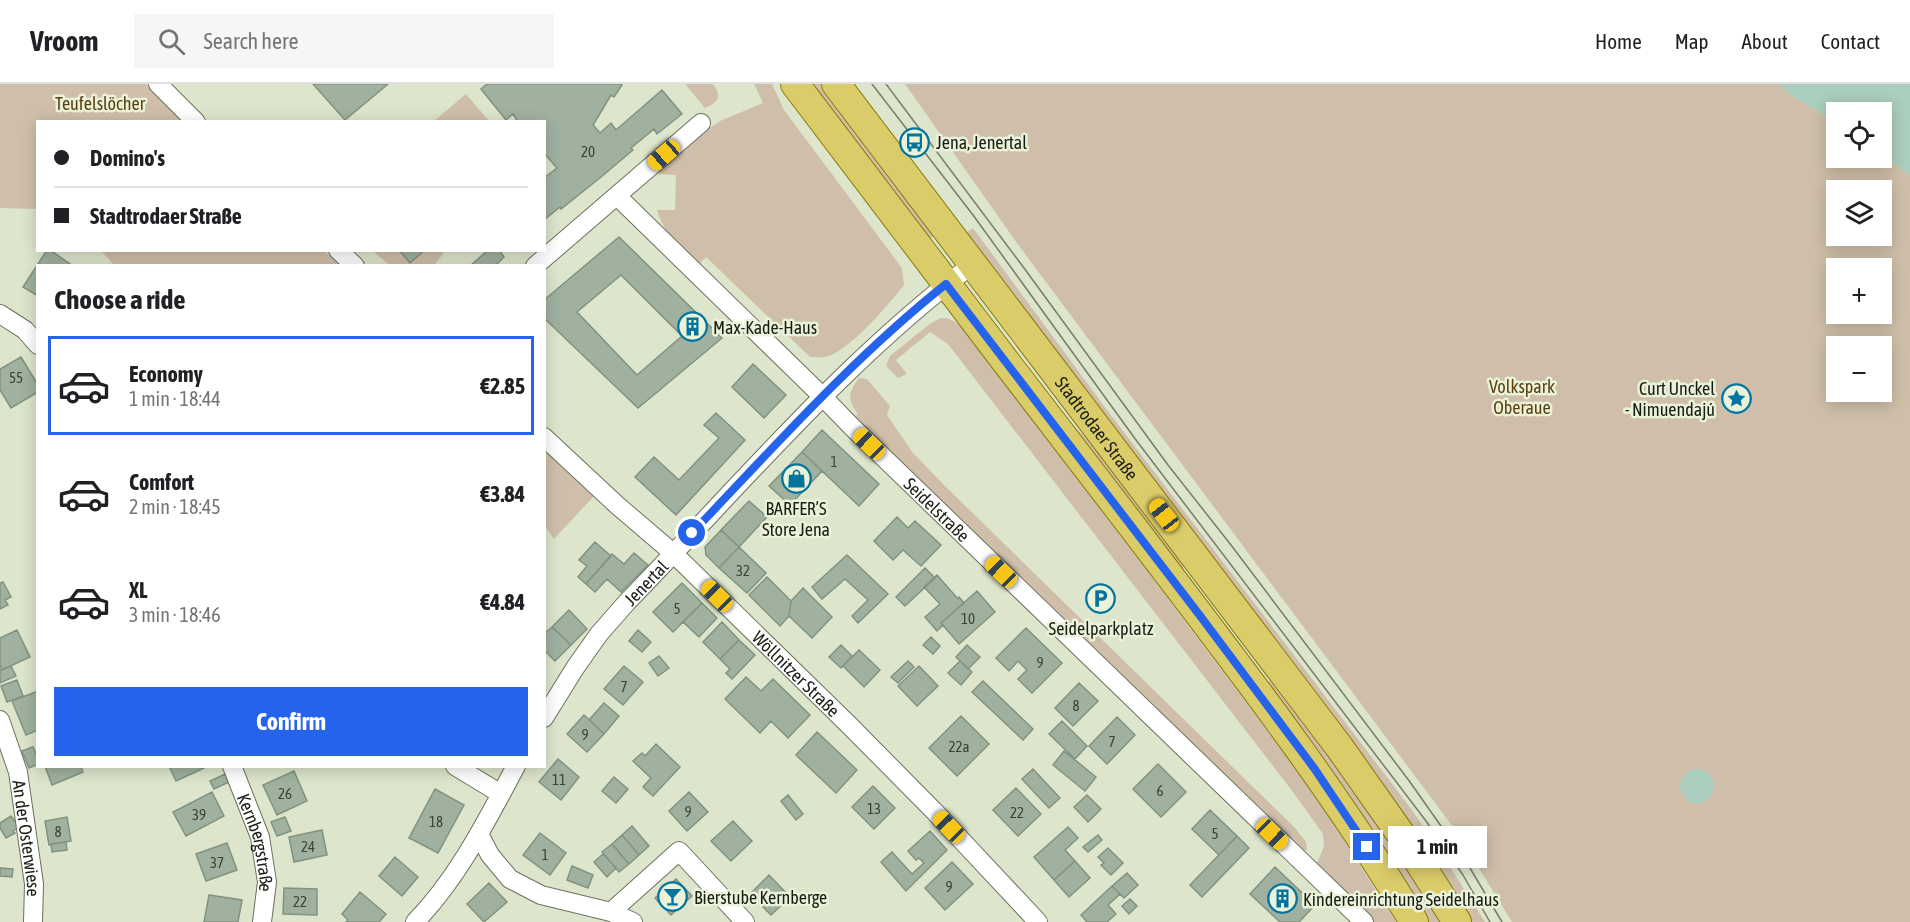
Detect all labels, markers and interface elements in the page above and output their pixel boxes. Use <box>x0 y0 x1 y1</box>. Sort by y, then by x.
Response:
search box <box>134 14 554 68</box>
text: Vroom <box>30 25 98 57</box>
icon: search <box>155 25 188 58</box>
text: Search here <box>203 28 298 54</box>
text: Home <box>1595 29 1642 53</box>
text: Map <box>1675 29 1709 53</box>
text: About <box>1742 29 1788 53</box>
text: Contact <box>1821 29 1880 53</box>
park label: Teufelslöcher <box>55 93 146 114</box>
map controls <box>1826 102 1892 402</box>
button: locate <box>1826 102 1892 168</box>
bus stop icon: Jena, Jenertal <box>899 126 931 158</box>
place label: Jena, Jenertal <box>936 132 1027 153</box>
car <box>645 136 683 174</box>
house number: 20 <box>581 143 595 160</box>
text: Domino's <box>90 145 165 171</box>
button: layers <box>1826 180 1892 246</box>
text: Stadtrodaer Straße <box>90 203 242 229</box>
button: + <box>1826 258 1892 324</box>
text: Choose a ride <box>54 284 186 315</box>
building icon: Max-Kade-Haus <box>676 311 708 343</box>
place label: Max-Kade-Haus <box>713 317 817 338</box>
button: − <box>1826 336 1892 402</box>
icon: car <box>57 359 111 413</box>
text: Economy <box>129 361 203 387</box>
house number: 55 <box>9 369 23 386</box>
street label: Stadtrodaer Straße <box>1051 372 1143 484</box>
text: €2.85 <box>480 373 525 399</box>
park label: Volkspark Oberaue <box>1489 376 1555 418</box>
place label: Curt Unckel - Nimuendajú <box>1625 378 1715 420</box>
place icon: Curt Unckel - Nimuendajú <box>1720 382 1752 414</box>
text: 1 min · 18:44 <box>129 387 221 410</box>
car <box>850 425 888 463</box>
house number: 1 <box>830 453 838 470</box>
shop icon: BARFER’S Store Jena <box>780 463 812 495</box>
icon: car <box>57 467 111 521</box>
text: Comfort <box>129 469 194 495</box>
street label: Seidelstraße <box>900 473 974 546</box>
text: €3.84 <box>480 481 525 507</box>
text: 2 min · 18:45 <box>129 495 221 518</box>
car <box>1146 495 1182 535</box>
place label: BARFER’S Store Jena <box>762 498 830 540</box>
route start <box>678 519 705 546</box>
car <box>982 553 1020 591</box>
street label: Jenertal <box>619 555 672 609</box>
house number: 32 <box>736 562 750 579</box>
icon: car <box>57 575 111 629</box>
text: XL <box>129 577 147 603</box>
car <box>698 577 736 615</box>
parking icon: Seidelparkplatz <box>1085 583 1117 615</box>
text: €4.84 <box>480 589 525 615</box>
house number: 5 <box>673 600 681 617</box>
text: 3 min · 18:46 <box>129 603 221 626</box>
house number: 10 <box>961 610 975 627</box>
place label: Seidelparkplatz <box>1049 618 1154 639</box>
street label: Wöllnitzer Straße <box>748 626 844 721</box>
house number: 9 <box>1036 654 1044 671</box>
house number: 7 <box>620 678 628 695</box>
button: Confirm <box>54 687 528 756</box>
house number: 8 <box>1072 697 1080 714</box>
house number: 9 <box>581 726 589 743</box>
house number: 7 <box>1108 733 1116 750</box>
house number: 22a <box>948 738 970 755</box>
house number: 11 <box>552 771 566 788</box>
street label: An der Osterwiese <box>9 779 45 897</box>
house number: 6 <box>1156 782 1164 799</box>
house number: 26 <box>278 785 292 802</box>
street label: Kernbergstraße <box>233 790 278 893</box>
house number: 13 <box>867 800 881 817</box>
house number: 9 <box>684 803 692 820</box>
house number: 22 <box>1010 804 1024 821</box>
house number: 39 <box>192 806 206 823</box>
car <box>930 808 968 846</box>
house number: 18 <box>429 813 443 830</box>
car <box>1253 815 1291 853</box>
house number: 8 <box>54 823 62 840</box>
house number: 5 <box>1211 825 1219 842</box>
callout: 1 min <box>1388 826 1487 868</box>
route end <box>1353 833 1380 860</box>
text: 1 min <box>1417 835 1458 858</box>
house number: 24 <box>301 838 315 855</box>
house number: 1 <box>541 846 549 863</box>
house number: 37 <box>210 854 224 871</box>
house number: 9 <box>945 878 953 895</box>
bar icon: Bierstube Kernberge <box>657 881 689 913</box>
building icon: Kindereinrichtung Seidelhaus <box>1266 883 1298 915</box>
place label: Bierstube Kernberge <box>694 887 827 908</box>
place label: Kindereinrichtung Seidelhaus <box>1303 889 1499 910</box>
house number: 22 <box>293 893 307 910</box>

